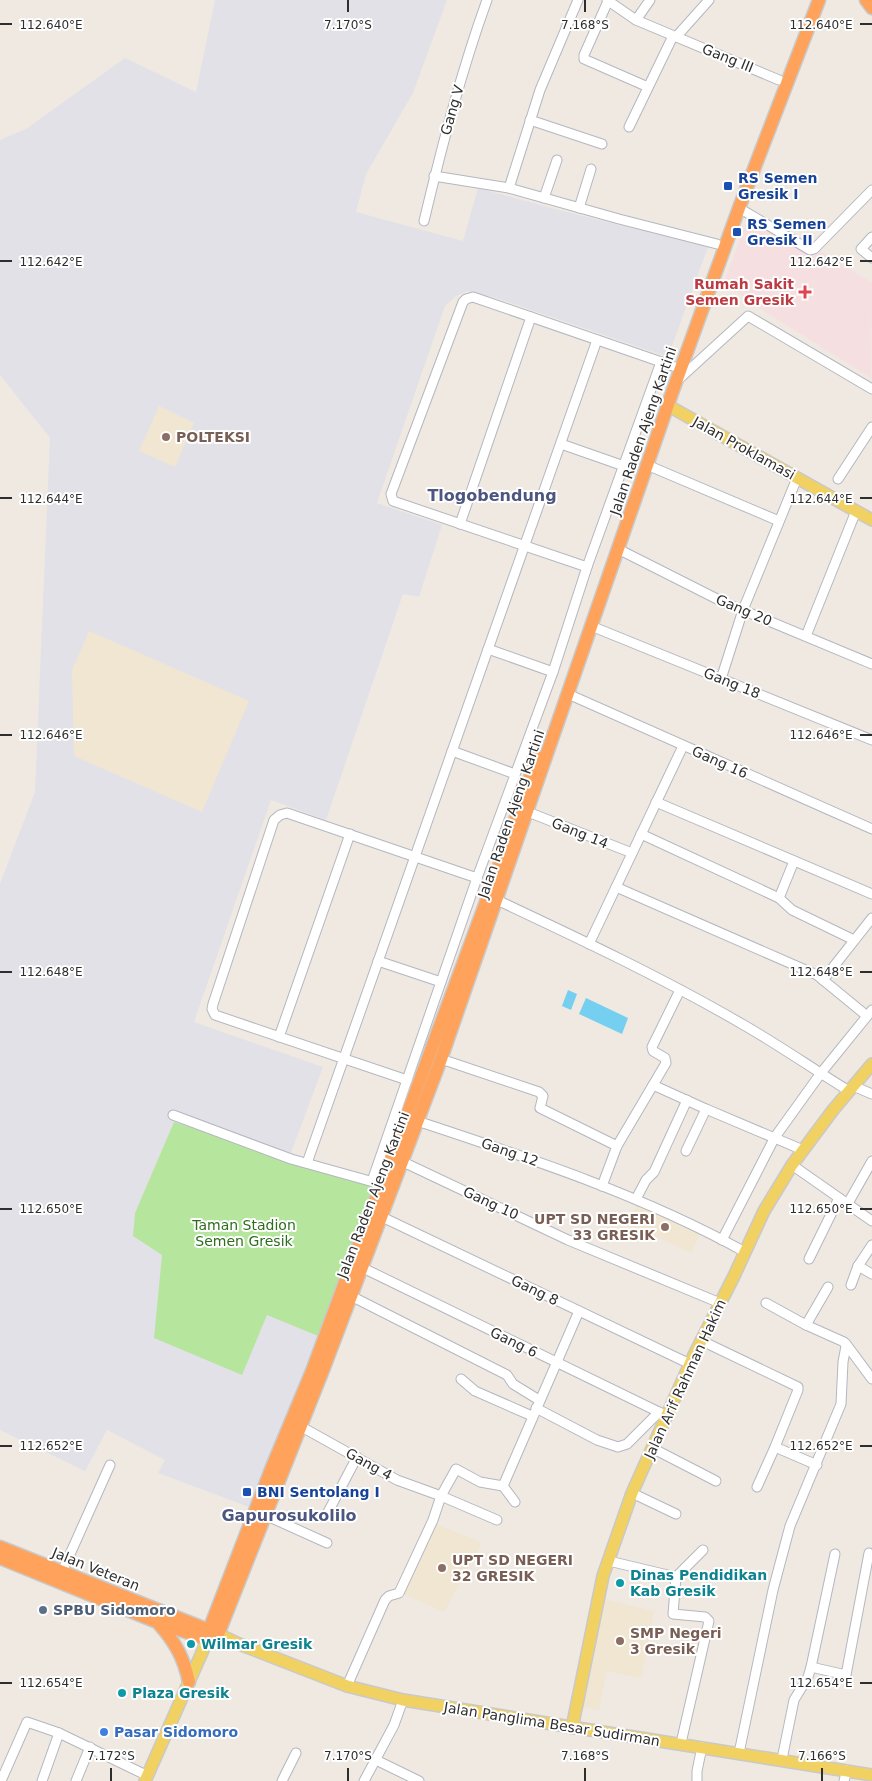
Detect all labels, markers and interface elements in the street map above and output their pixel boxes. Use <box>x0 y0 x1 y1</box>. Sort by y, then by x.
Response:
text: 112.640°E <box>19 18 83 32</box>
text: 7.170°S <box>324 18 372 32</box>
text: 7.168°S <box>561 18 609 32</box>
text: 112.640°E <box>789 18 853 32</box>
street label: Gang III <box>700 40 756 76</box>
street label: Gang V <box>437 83 467 137</box>
place label: RS Semen Gresik I <box>738 170 817 202</box>
marker: RS Semen Gresik I <box>722 180 734 192</box>
place label: RS Semen Gresik II <box>747 216 826 248</box>
marker: RS Semen Gresik II <box>731 226 743 238</box>
text: 112.642°E <box>19 255 83 269</box>
text: 112.642°E <box>789 255 853 269</box>
place label: Rumah Sakit Semen Gresik <box>685 276 795 308</box>
marker: Rumah Sakit Semen Gresik <box>798 285 812 299</box>
street label: Jalan Raden Ajeng Kartini <box>606 345 679 518</box>
street label: Jalan Proklamasi <box>689 413 798 483</box>
place label: POLTEKSI <box>176 429 250 445</box>
marker: POLTEKSI <box>160 431 172 443</box>
district label: Tlogobendung <box>427 486 557 505</box>
text: 112.644°E <box>19 492 83 506</box>
text: 112.644°E <box>789 492 853 506</box>
street label: Gang 20 <box>714 591 774 629</box>
street label: Gang 18 <box>701 664 763 702</box>
text: 112.646°E <box>19 728 83 742</box>
street label: Jalan Raden Ajeng Kartini <box>474 728 547 901</box>
text: 112.646°E <box>789 728 853 742</box>
street label: Gang 16 <box>690 743 750 781</box>
street label: Gang 14 <box>549 814 611 852</box>
text: 112.648°E <box>19 965 83 979</box>
text: 112.648°E <box>789 965 853 979</box>
street label: Jalan Raden Ajeng Kartini <box>333 1109 412 1281</box>
street label: Gang 12 <box>479 1135 541 1169</box>
street label: Gang 10 <box>461 1183 521 1223</box>
text: 112.650°E <box>19 1202 83 1216</box>
text: 112.650°E <box>789 1202 853 1216</box>
place label: UPT SD NEGERI 33 GRESIK <box>534 1211 656 1243</box>
park label: Taman Stadion Semen Gresik <box>191 1217 296 1249</box>
marker: UPT SD NEGERI 33 GRESIK <box>659 1221 671 1233</box>
street label: Gang 8 <box>509 1272 561 1308</box>
street label: Jalan Arif Rahman Hakim <box>641 1297 729 1462</box>
street label: Gang 6 <box>488 1324 540 1360</box>
text: 112.652°E <box>19 1439 83 1453</box>
text: 112.652°E <box>789 1439 853 1453</box>
street label: Gang 4 <box>343 1445 395 1483</box>
place label: BNI Sentolang I <box>257 1484 380 1500</box>
marker: BNI Sentolang I <box>241 1486 253 1498</box>
district label: Gapurosukolilo <box>221 1506 357 1525</box>
street label: Jalan Veteran <box>49 1544 142 1594</box>
place label: UPT SD NEGERI 32 GRESIK <box>452 1552 573 1584</box>
marker: UPT SD NEGERI 32 GRESIK <box>436 1562 448 1574</box>
place label: Dinas Pendidikan Kab Gresik <box>630 1567 767 1599</box>
marker: Dinas Pendidikan Kab Gresik <box>614 1577 626 1589</box>
place label: SPBU Sidomoro <box>53 1602 176 1618</box>
marker: SPBU Sidomoro <box>37 1604 49 1616</box>
place label: SMP Negeri 3 Gresik <box>630 1625 722 1657</box>
marker: SMP Negeri 3 Gresik <box>614 1635 626 1647</box>
place label: Wilmar Gresik <box>201 1636 313 1652</box>
marker: Wilmar Gresik <box>185 1638 197 1650</box>
text: 112.654°E <box>19 1676 83 1690</box>
text: 112.654°E <box>789 1676 853 1690</box>
place label: Plaza Gresik <box>132 1685 230 1701</box>
marker: Plaza Gresik <box>116 1687 128 1699</box>
street label: Jalan Panglima Besar Sudirman <box>442 1699 661 1749</box>
place label: Pasar Sidomoro <box>114 1724 239 1740</box>
marker: Pasar Sidomoro <box>98 1726 110 1738</box>
text: 7.172°S <box>87 1749 135 1763</box>
text: 7.170°S <box>324 1749 372 1763</box>
text: 7.168°S <box>561 1749 609 1763</box>
text: 7.166°S <box>798 1749 846 1763</box>

